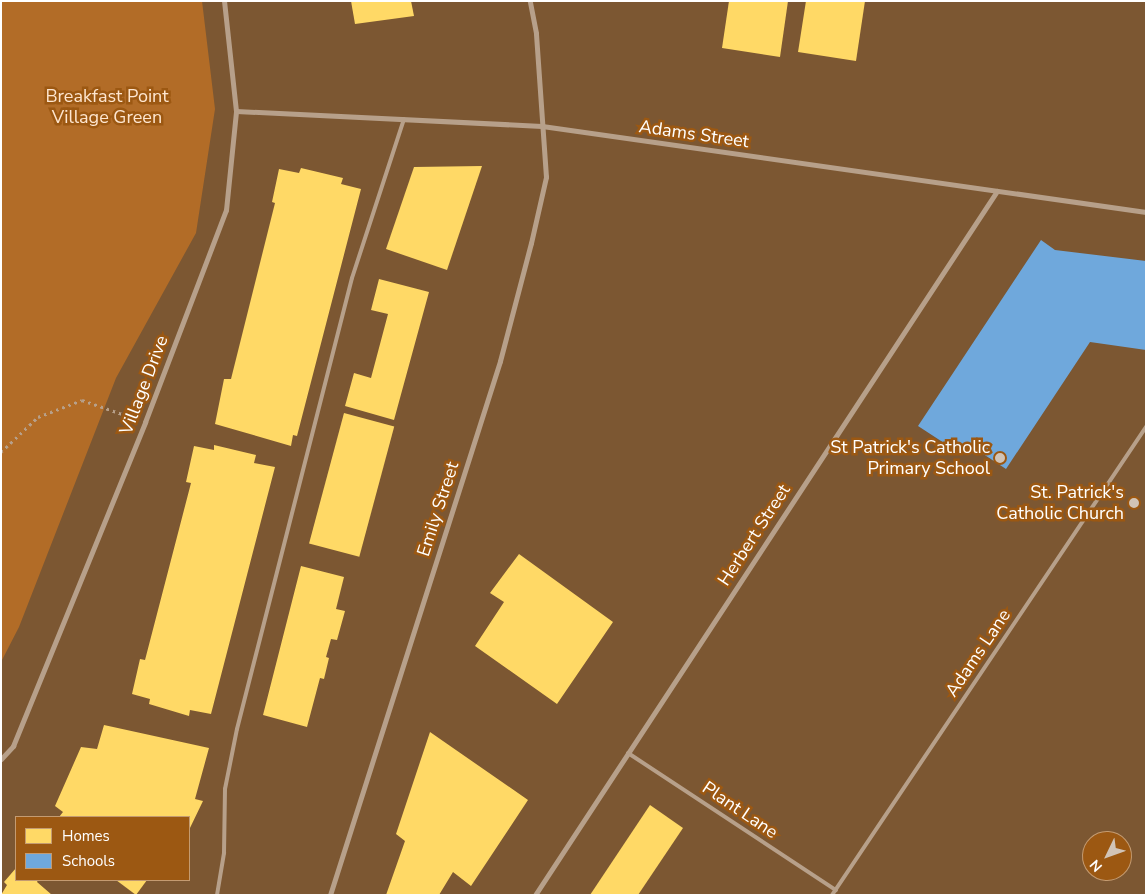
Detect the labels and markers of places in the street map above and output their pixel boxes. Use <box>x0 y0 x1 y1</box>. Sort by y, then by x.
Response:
place label: St Patrick's Catholic Primary School <box>830 437 990 479</box>
marker: St Patrick's Catholic Primary School <box>994 452 1006 464</box>
place label: St. Patrick's Catholic Church <box>996 482 1124 524</box>
marker: St. Patrick's Catholic Church <box>1128 497 1140 509</box>

